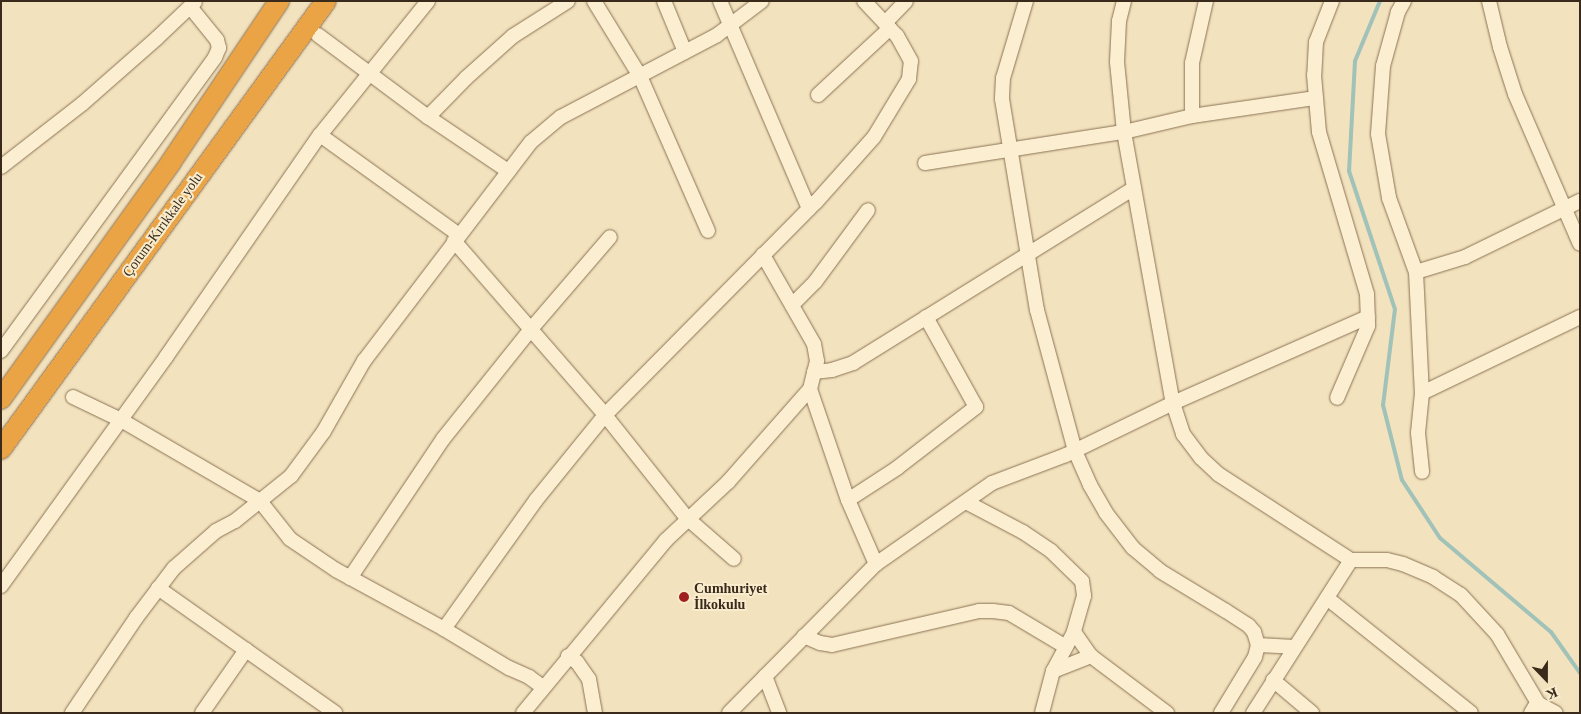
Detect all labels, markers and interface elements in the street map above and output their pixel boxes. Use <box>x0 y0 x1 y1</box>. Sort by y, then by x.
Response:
street label: Çorum-Kırıkkale yolu <box>120 170 206 280</box>
place label: Cumhuriyet İlkokulu <box>694 581 767 614</box>
marker: Cumhuriyet İlkokulu <box>678 591 690 603</box>
north arrow <box>1521 654 1571 704</box>
text: K <box>1544 684 1560 702</box>

